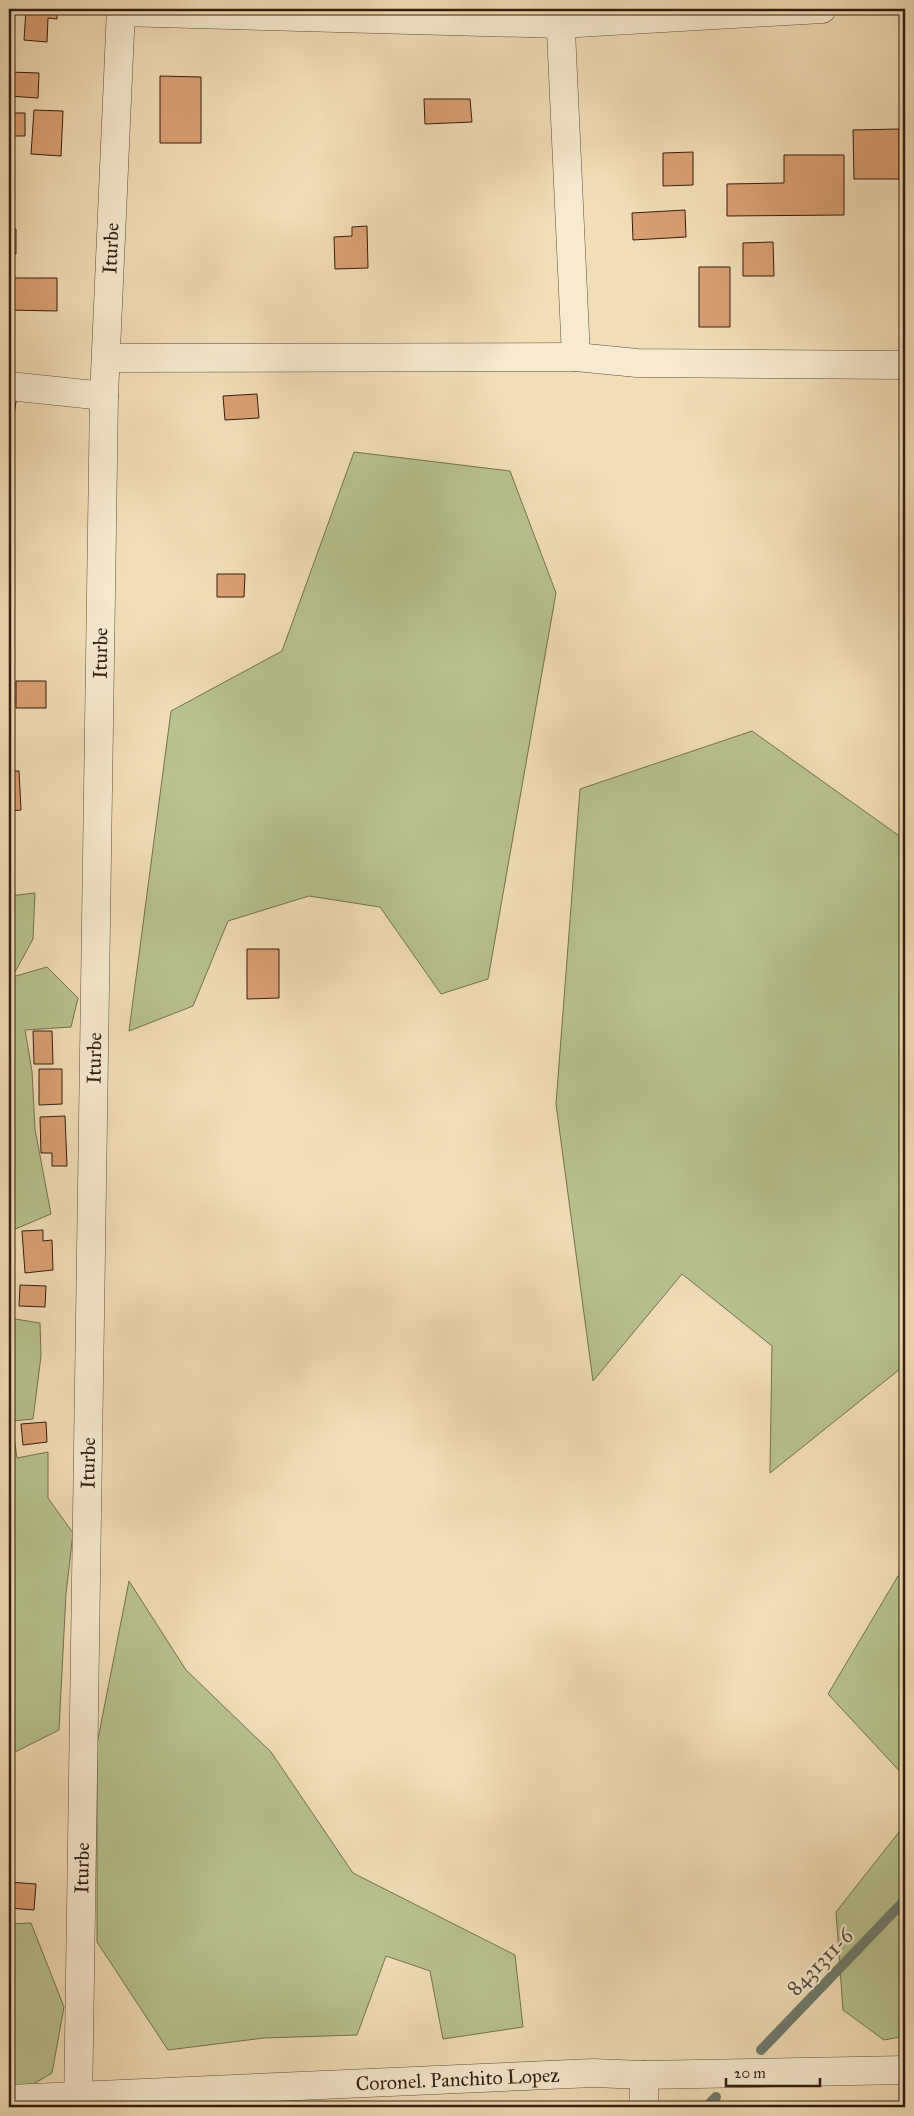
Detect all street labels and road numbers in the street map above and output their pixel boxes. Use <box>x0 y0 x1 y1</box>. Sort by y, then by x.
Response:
street label: Iturbe <box>97 222 124 275</box>
street label: Iturbe <box>88 627 112 679</box>
street label: Iturbe <box>82 1032 106 1084</box>
street label: Iturbe <box>75 1437 100 1489</box>
street label: Iturbe <box>69 1842 94 1894</box>
street label: Coronel. Panchito Lopez <box>355 2063 560 2096</box>

